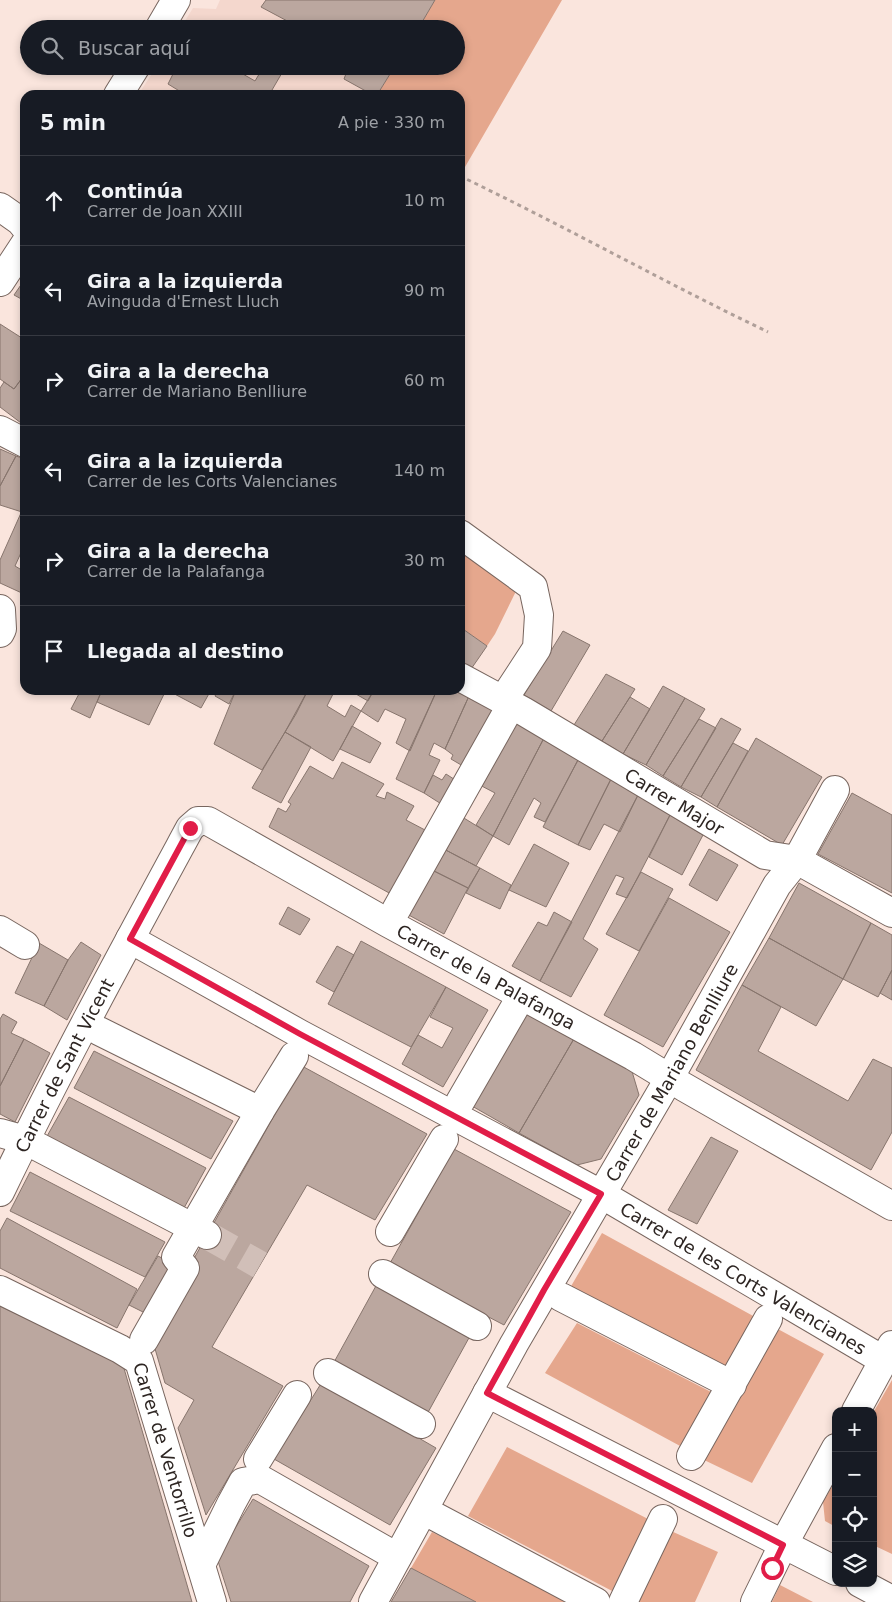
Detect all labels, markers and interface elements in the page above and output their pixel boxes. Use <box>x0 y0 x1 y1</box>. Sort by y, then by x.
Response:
search box <box>20 20 465 75</box>
icon: search <box>38 34 66 62</box>
text: Buscar aquí <box>78 37 190 59</box>
text: 5 min <box>40 111 106 135</box>
text: A pie · 330 m <box>338 113 445 132</box>
text: Continúa <box>87 180 183 202</box>
icon: ahead <box>40 187 68 215</box>
text: 10 m <box>404 191 445 210</box>
text: Carrer de Joan XXIII <box>87 202 243 221</box>
text: Gira a la izquierda <box>87 270 283 292</box>
icon: left <box>40 277 68 305</box>
text: 90 m <box>404 281 445 300</box>
text: Avinguda d'Ernest Lluch <box>87 292 279 311</box>
text: Gira a la derecha <box>87 360 270 382</box>
icon: right <box>40 367 68 395</box>
text: 60 m <box>404 371 445 390</box>
text: Carrer de Mariano Benlliure <box>87 382 307 401</box>
text: Gira a la izquierda <box>87 450 283 472</box>
icon: left <box>40 457 68 485</box>
text: 140 m <box>394 461 445 480</box>
text: Carrer de les Corts Valencianes <box>87 472 337 491</box>
text: Gira a la derecha <box>87 540 270 562</box>
icon: right <box>40 547 68 575</box>
text: 30 m <box>404 551 445 570</box>
text: Carrer de la Palafanga <box>87 562 265 581</box>
icon: arrive <box>40 637 68 665</box>
text: Llegada al destino <box>87 640 284 662</box>
street label: Carrer Major <box>621 764 729 839</box>
route end <box>179 817 202 840</box>
street label: Carrer de la Palafanga <box>393 919 579 1033</box>
street label: Carrer de Mariano Benlliure <box>601 960 742 1185</box>
street label: Carrer de Sant Vicent <box>10 974 118 1156</box>
street label: Carrer de les Corts Valencianes <box>617 1197 870 1358</box>
street label: Carrer de Ventorrillo <box>129 1360 202 1540</box>
map controls <box>832 1407 877 1587</box>
button: + <box>832 1407 877 1452</box>
button: − <box>832 1452 877 1497</box>
button: locate <box>832 1497 877 1542</box>
button: layers <box>832 1542 877 1587</box>
route start <box>761 1557 784 1580</box>

